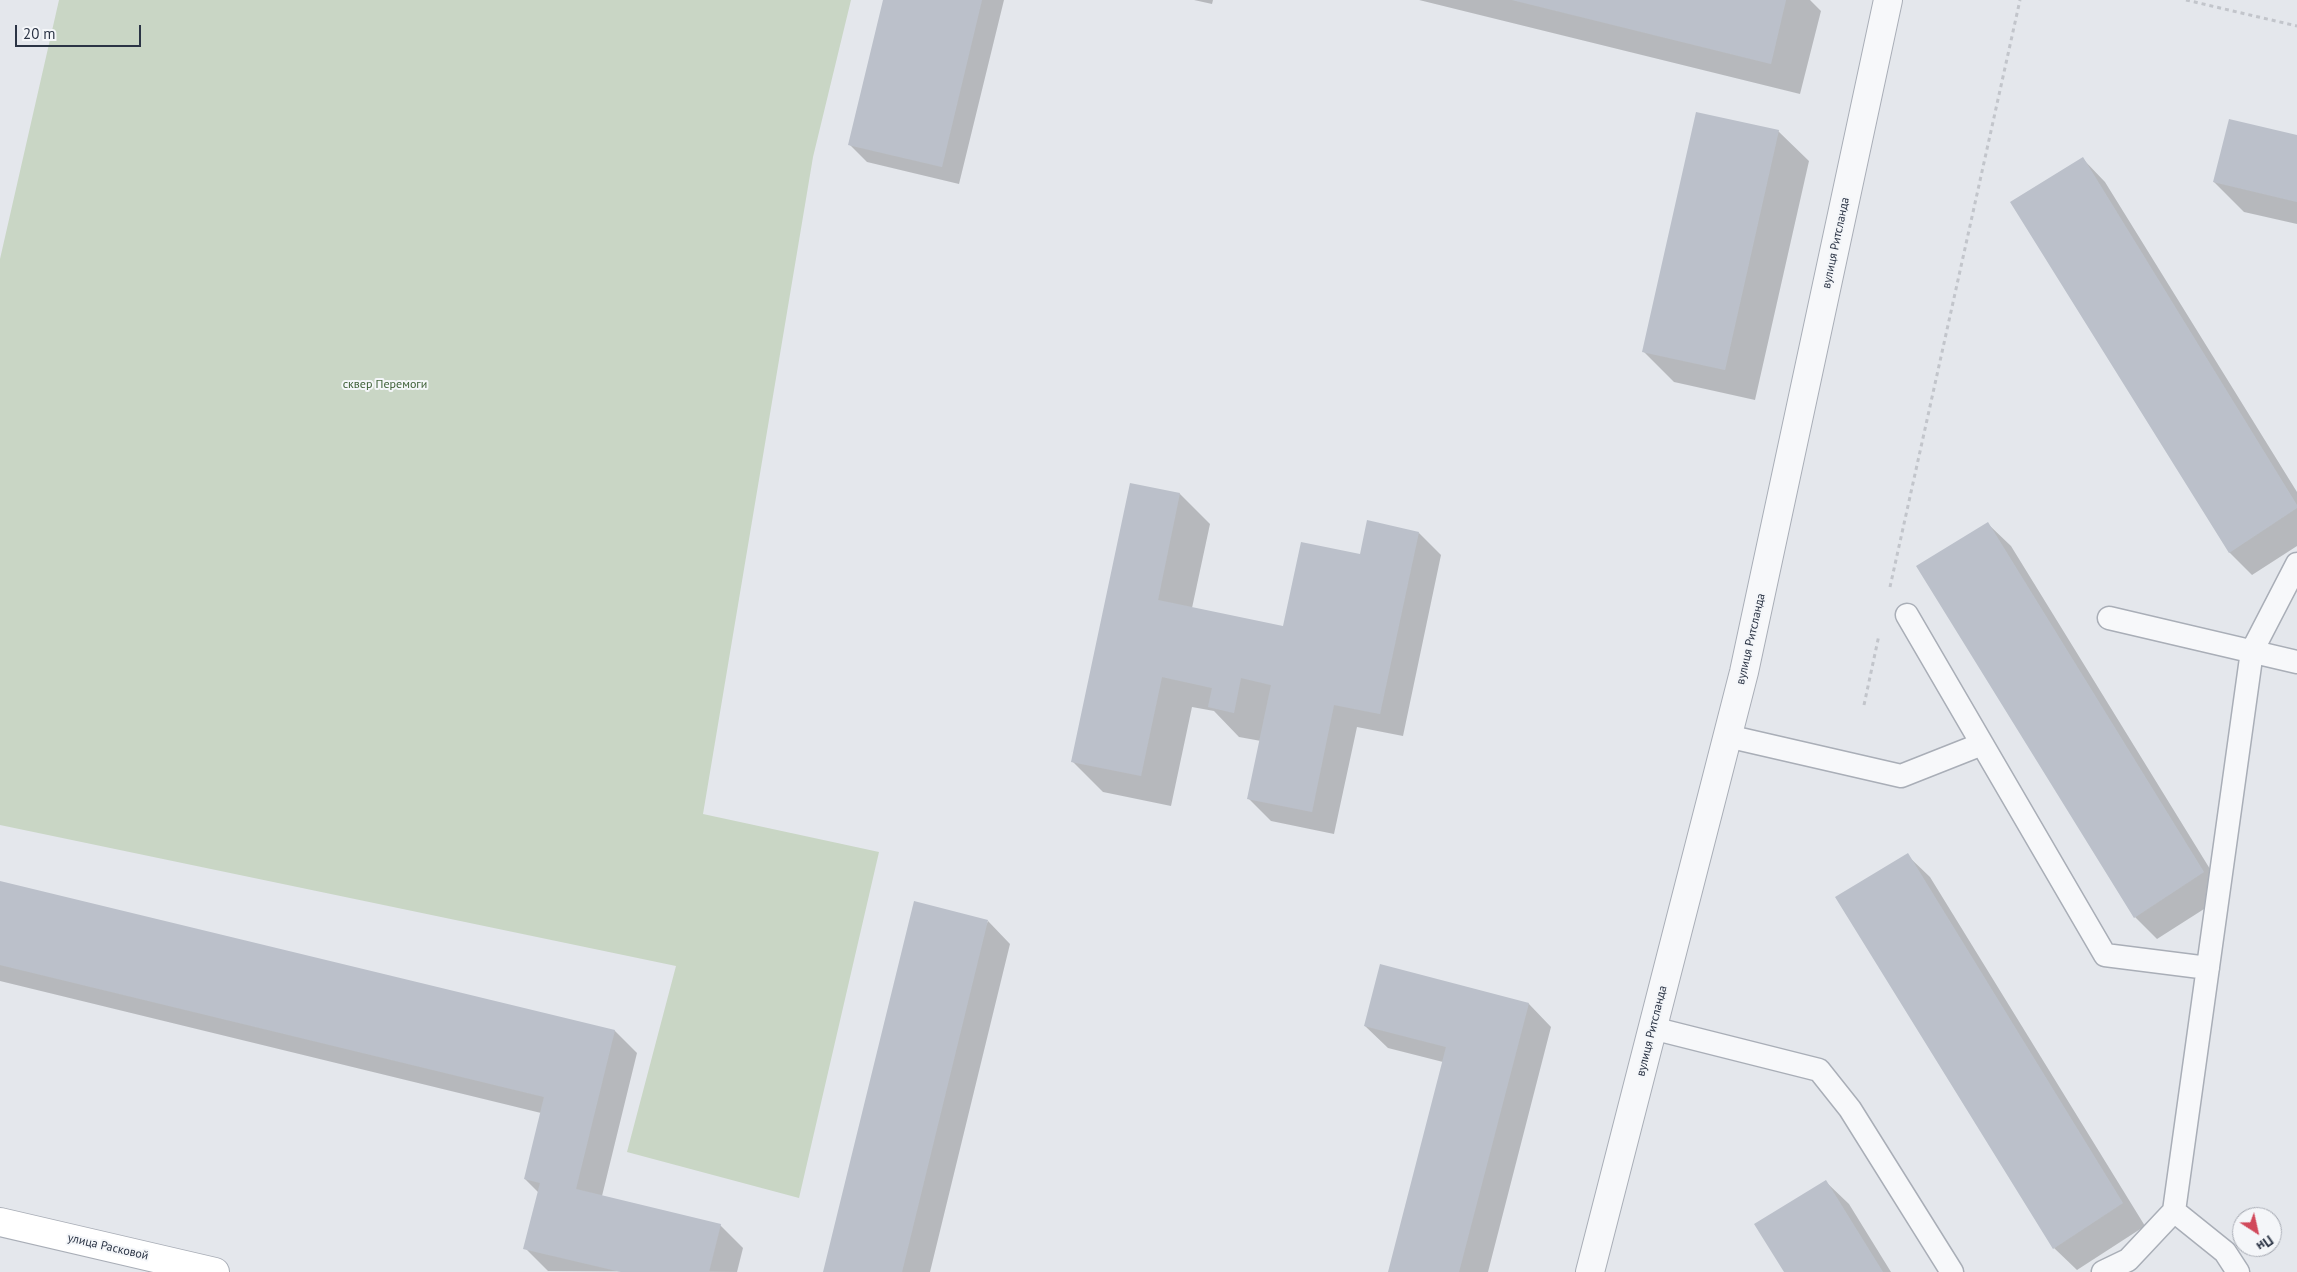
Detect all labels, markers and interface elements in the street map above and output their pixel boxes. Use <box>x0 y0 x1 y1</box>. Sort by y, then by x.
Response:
scale bar <box>18 15 144 47</box>
text: 20 m <box>23 24 56 43</box>
street label: вулиця Ритсланда <box>1819 196 1853 290</box>
park label: сквер Перемоги <box>343 378 427 392</box>
street label: вулиця Ритсланда <box>1733 592 1769 686</box>
street label: вулиця Ритсланда <box>1634 984 1670 1078</box>
north arrow <box>2232 1207 2282 1257</box>
street label: улица Расковой <box>66 1231 150 1263</box>
text: Пн <box>2253 1231 2277 1256</box>

